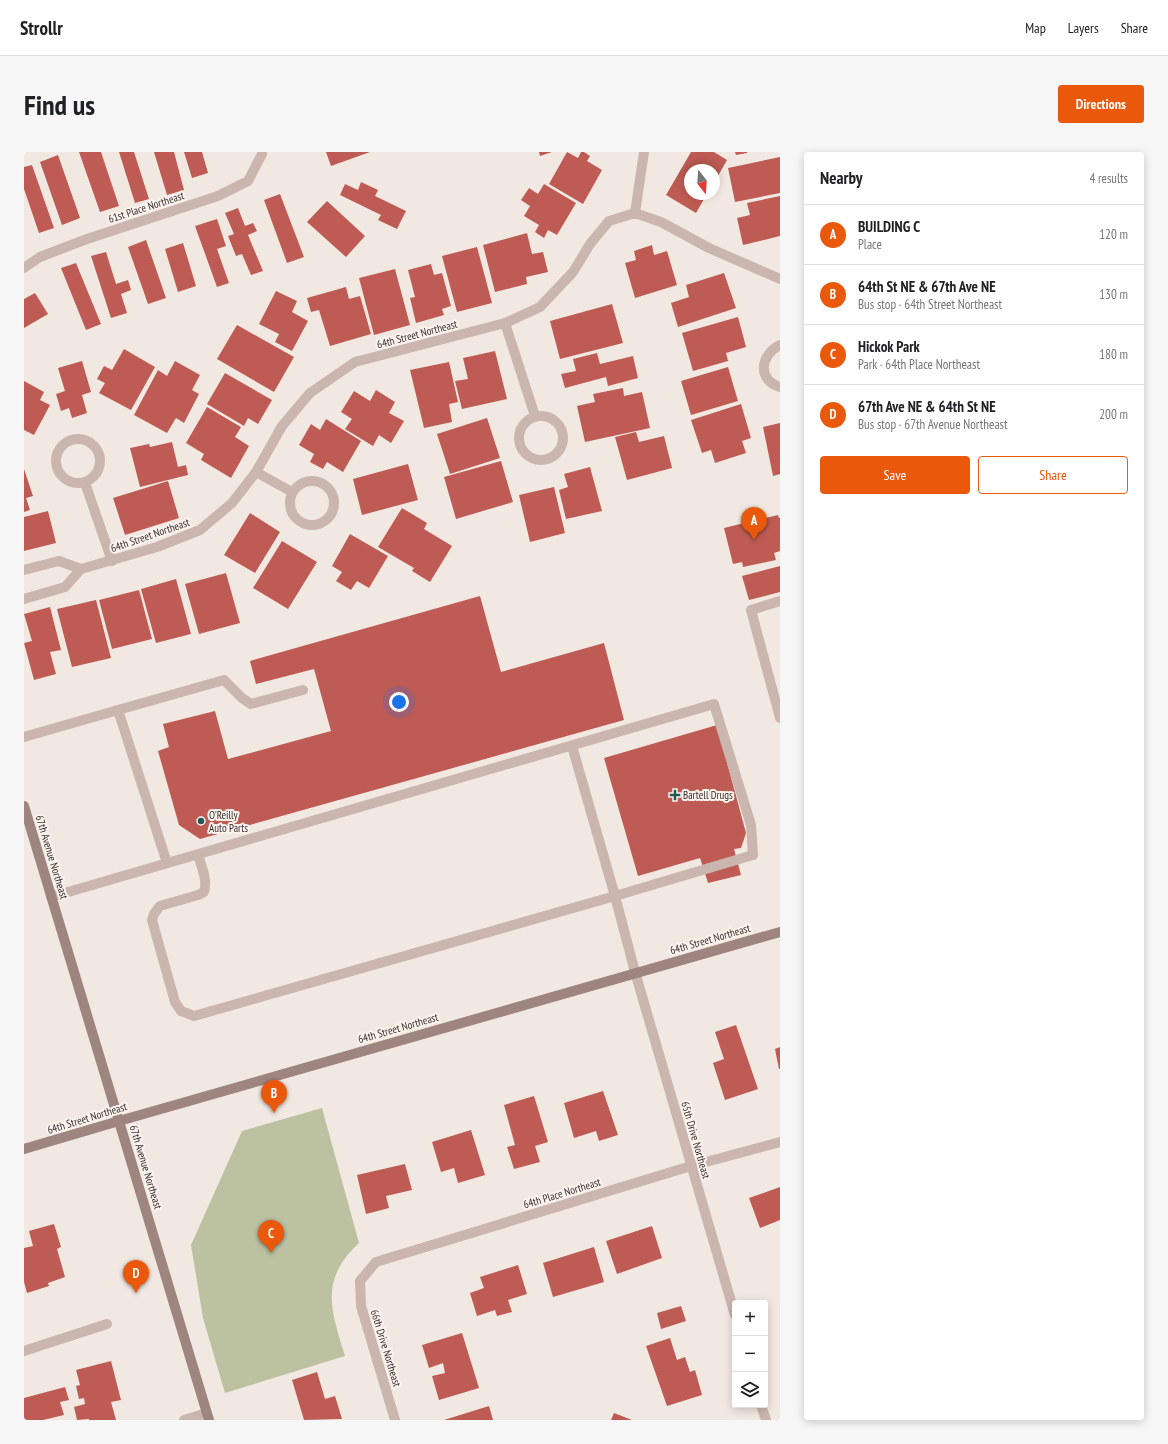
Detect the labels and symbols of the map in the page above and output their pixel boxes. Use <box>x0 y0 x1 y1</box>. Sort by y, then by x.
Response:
north arrow <box>684 164 720 200</box>
street label: 61st Place Northeast <box>106 188 186 226</box>
street label: 64th Street Northeast <box>375 317 459 351</box>
pin: A <box>741 507 767 540</box>
street label: 64th Street Northeast <box>109 515 191 555</box>
your location <box>389 692 409 712</box>
place label: Bartell Drugs <box>683 788 733 802</box>
marker: Bartell Drugs <box>670 790 680 800</box>
place label: O'Reilly Auto Parts <box>209 808 248 835</box>
street label: 67th Avenue Northeast <box>33 813 71 901</box>
marker: O'Reilly Auto Parts <box>196 816 206 826</box>
street label: 64th Street Northeast <box>668 921 752 957</box>
street label: 64th Street Northeast <box>356 1010 440 1046</box>
pin: B <box>261 1080 287 1113</box>
street label: 64th Street Northeast <box>45 1099 129 1137</box>
street label: 65th Drive Northeast <box>678 1100 714 1180</box>
street label: 67th Avenue Northeast <box>127 1123 165 1211</box>
street label: 64th Place Northeast <box>522 1175 602 1211</box>
pin: C <box>258 1220 284 1253</box>
pin: D <box>123 1260 149 1293</box>
street label: 66th Drive Northeast <box>368 1308 404 1388</box>

